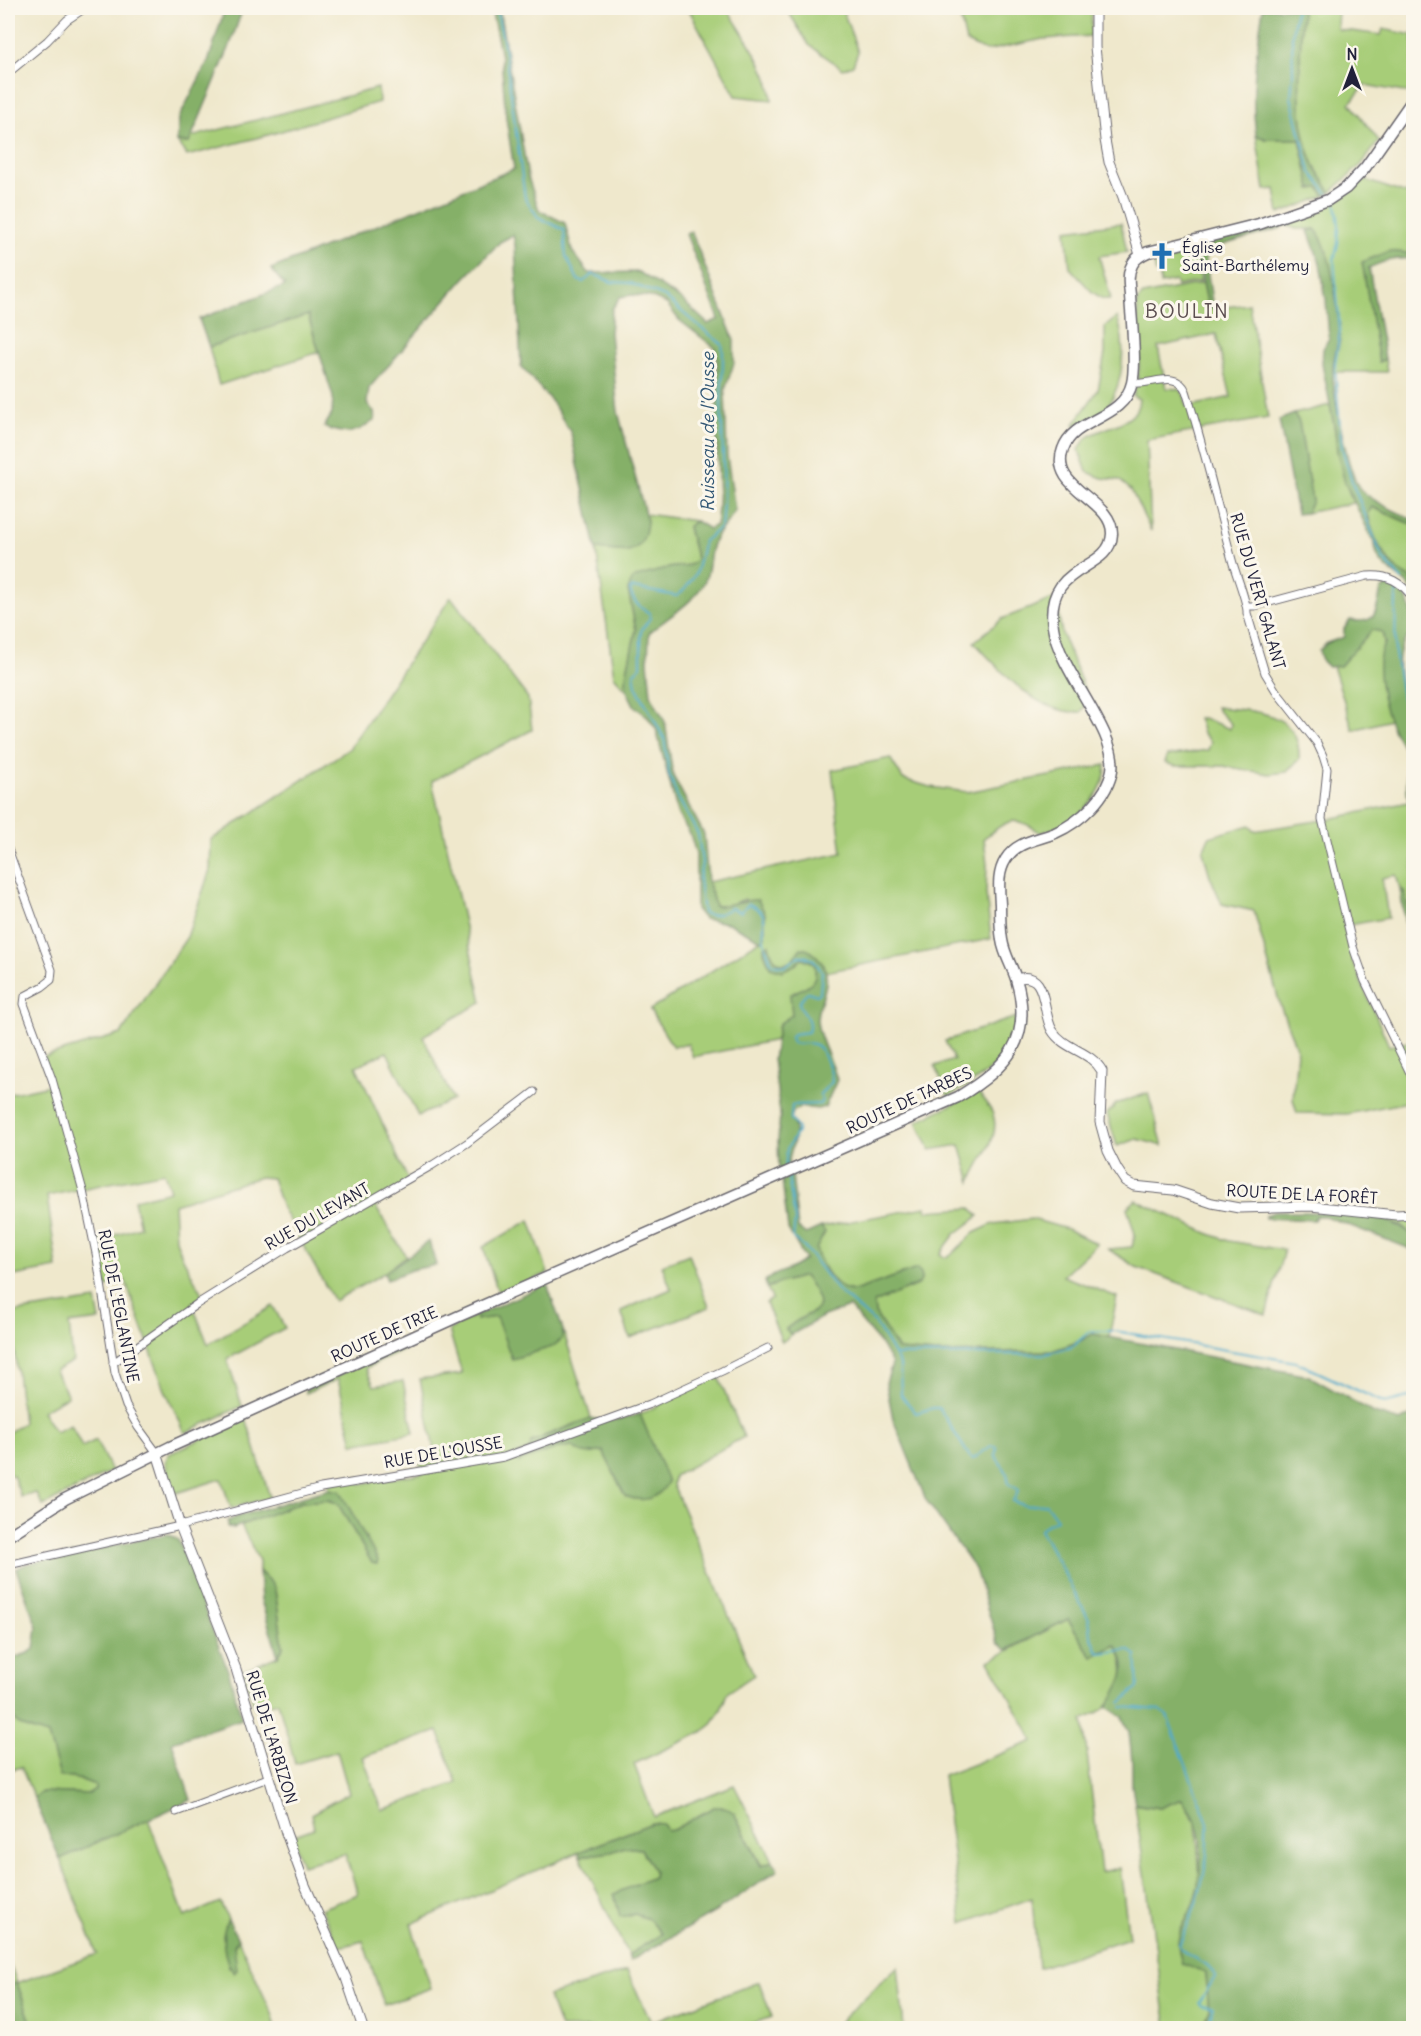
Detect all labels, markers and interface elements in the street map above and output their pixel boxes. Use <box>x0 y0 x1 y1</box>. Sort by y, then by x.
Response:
north arrow <box>1322 39 1382 99</box>
text: N <box>1346 44 1358 64</box>
place label: Église Saint-Barthélemy <box>1182 237 1309 275</box>
church icon: Église Saint-Barthélemy <box>1147 241 1177 271</box>
district label: BOULIN <box>1145 298 1229 323</box>
water label: Ruisseau de l'Ousse <box>696 351 719 512</box>
street label: RUE DU VERT GALANT <box>1226 510 1290 672</box>
street label: ROUTE DE TARBES <box>843 1062 975 1138</box>
street label: RUE DU LEVANT <box>261 1178 373 1254</box>
street label: ROUTE DE LA FORÊT <box>1226 1180 1378 1208</box>
street label: RUE DE L'EGLANTINE <box>94 1228 144 1384</box>
street label: ROUTE DE TRIE <box>328 1302 440 1366</box>
street label: RUE DE L'OUSSE <box>382 1432 504 1472</box>
street label: RUE DE L'ARBIZON <box>242 1668 302 1806</box>

